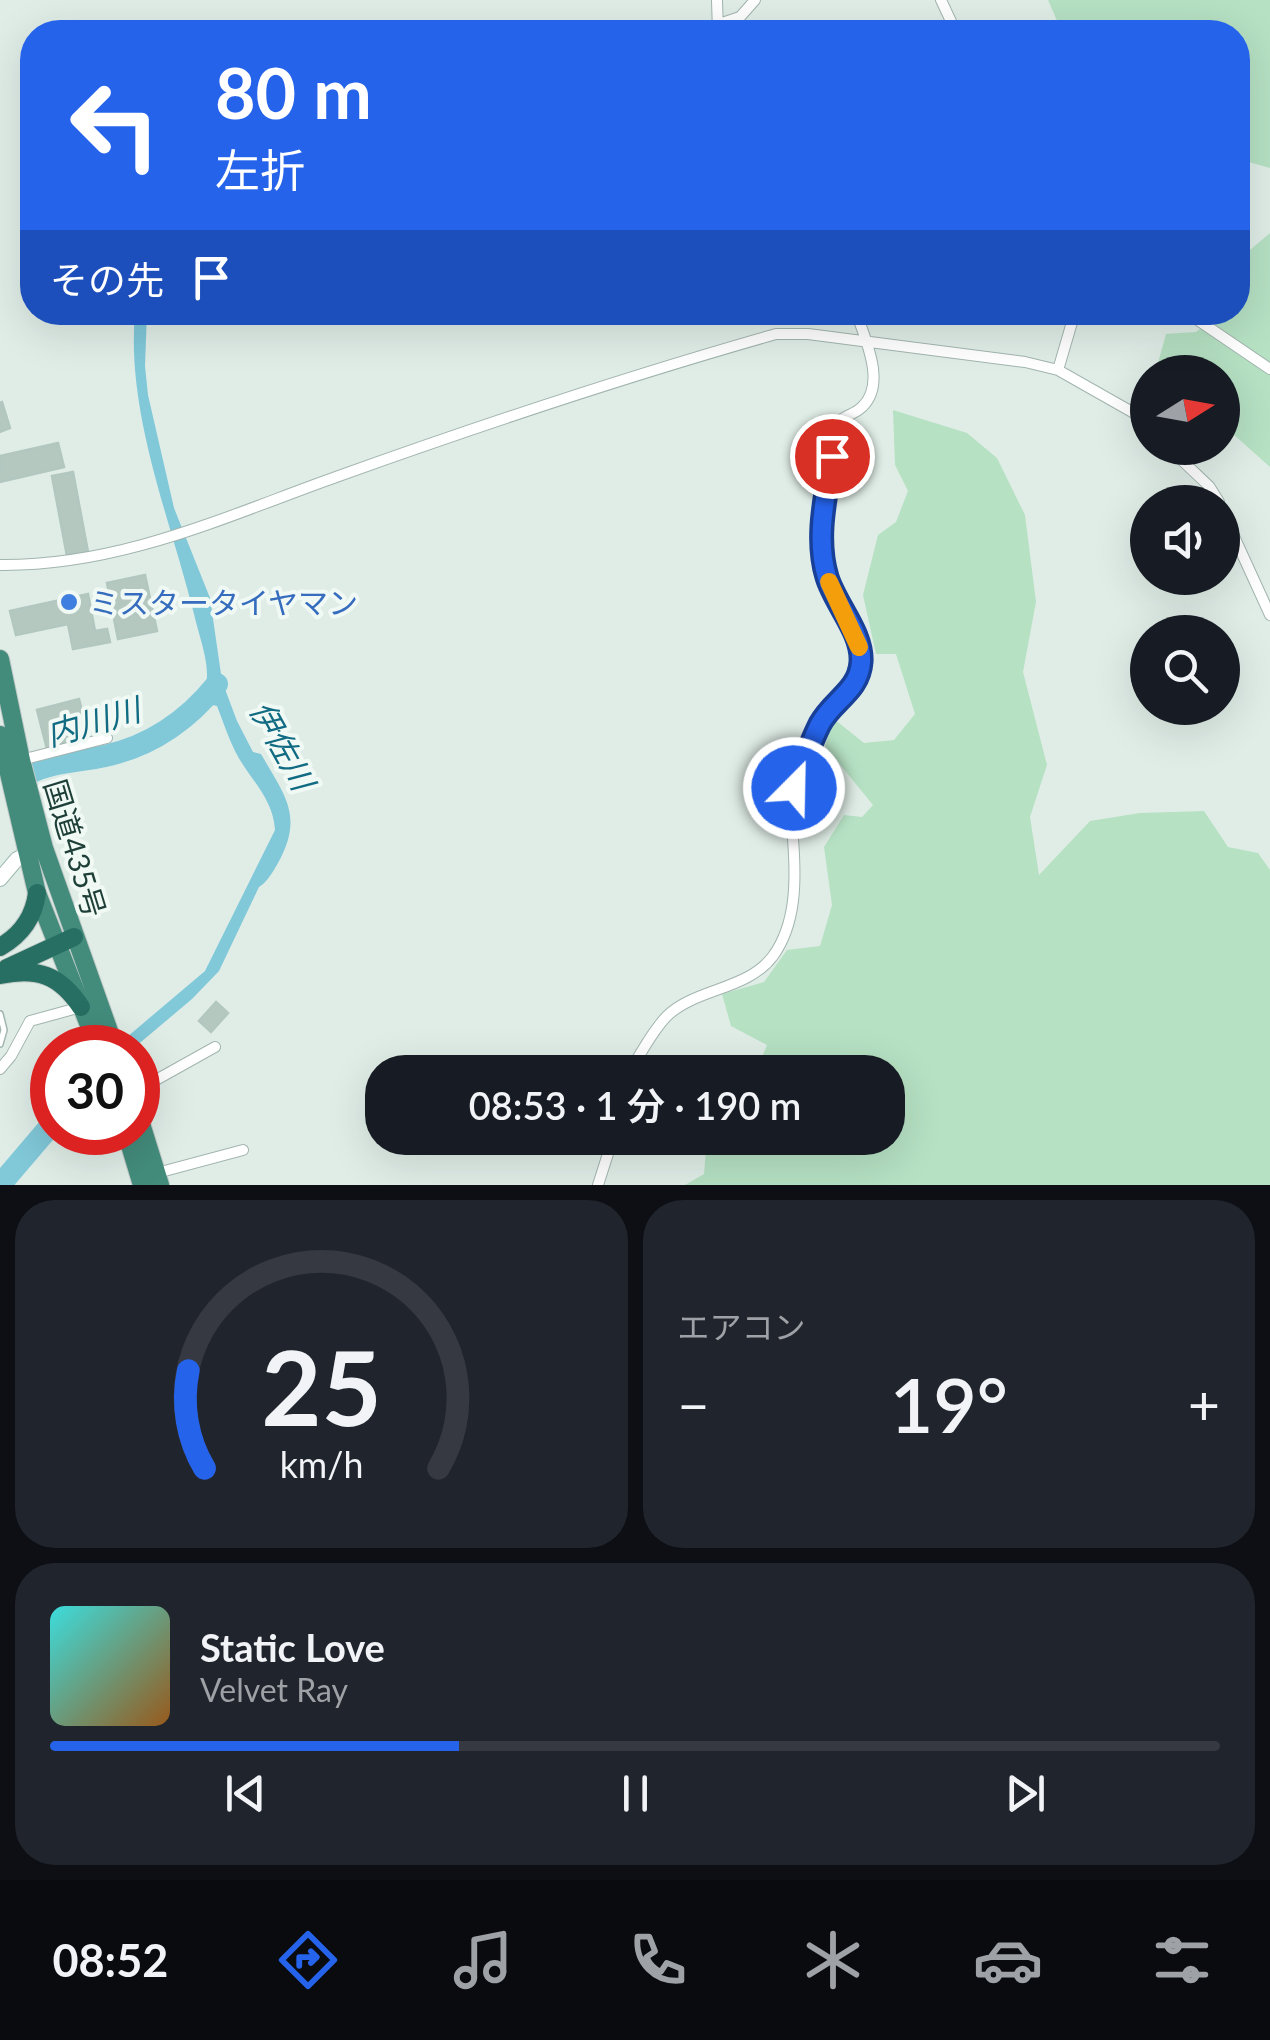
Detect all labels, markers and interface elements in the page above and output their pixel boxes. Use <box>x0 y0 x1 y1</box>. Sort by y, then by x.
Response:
text: 80 m <box>215 50 372 134</box>
icon: left <box>50 60 180 190</box>
text: 左折 <box>215 143 305 197</box>
icon: arrive <box>184 250 239 305</box>
text: その先 <box>50 256 164 302</box>
north arrow <box>1130 355 1240 465</box>
map controls <box>1130 355 1240 725</box>
pin <box>790 414 875 499</box>
icon: arrive <box>805 429 860 484</box>
button: sound <box>1130 485 1240 595</box>
place label: ミスタータイヤマン <box>89 584 358 620</box>
marker: ミスタータイヤマン <box>58 591 80 613</box>
button: search <box>1130 615 1240 725</box>
water label: 内川川 <box>41 688 147 753</box>
water label: 伊佐川 <box>243 694 325 799</box>
position arrow <box>742 736 846 840</box>
street label: 国道435号 <box>38 775 114 921</box>
speed limit sign: 30 <box>30 1025 160 1155</box>
text: 08:53 · 1 分 · 190 m <box>469 1082 801 1128</box>
text: エアコン <box>678 1307 806 1346</box>
text: 25 <box>261 1323 382 1448</box>
text: 19° <box>890 1359 1008 1449</box>
text: − <box>678 1371 709 1437</box>
text: + <box>1188 1371 1220 1437</box>
text: km/h <box>279 1443 363 1486</box>
text: Static Love <box>200 1624 385 1670</box>
text: Velvet Ray <box>200 1670 348 1709</box>
icon: previous <box>218 1766 273 1821</box>
icon: pause <box>608 1766 663 1821</box>
icon: next <box>998 1766 1053 1821</box>
icon: directions <box>273 1925 343 1995</box>
icon: music <box>448 1925 518 1995</box>
icon: phone <box>623 1925 693 1995</box>
icon: climate <box>798 1925 868 1995</box>
icon: car <box>973 1925 1043 1995</box>
icon: filters <box>1147 1925 1217 1995</box>
text: 08:52 <box>52 1933 168 1987</box>

